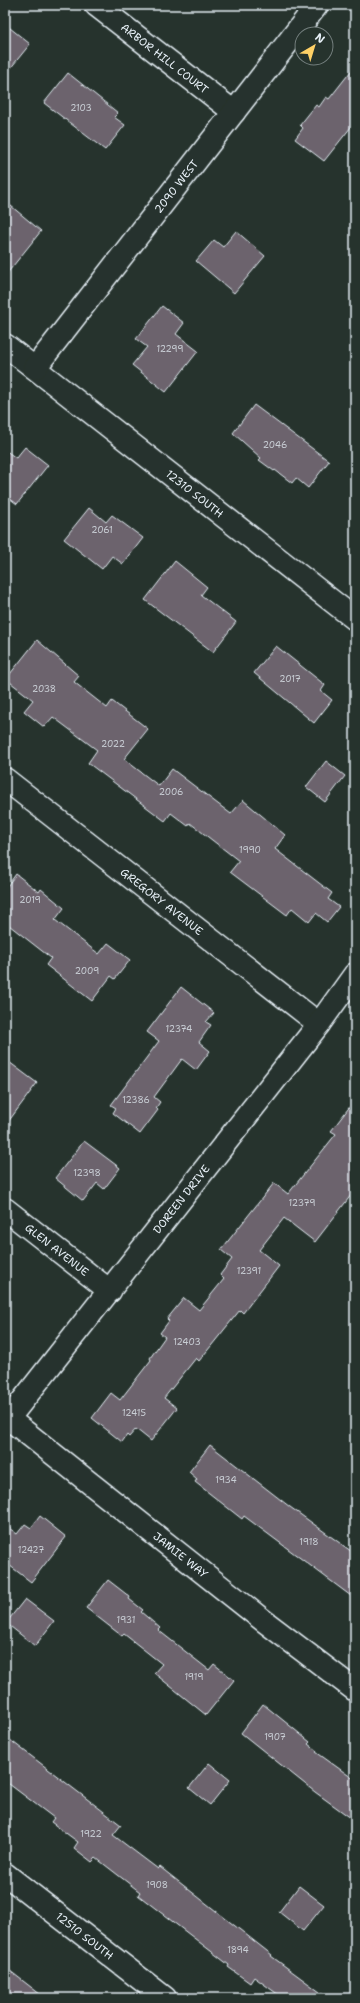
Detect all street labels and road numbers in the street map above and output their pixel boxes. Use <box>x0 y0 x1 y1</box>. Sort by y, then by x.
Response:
street label: ARBOR HILL COURT <box>118 20 212 97</box>
street label: 2090 WEST <box>151 156 202 216</box>
street label: 12310 SOUTH <box>163 466 227 521</box>
street label: GREGORY AVENUE <box>117 864 206 938</box>
street label: DOREEN DRIVE <box>149 1161 213 1237</box>
street label: GLEN AVENUE <box>22 1220 92 1279</box>
street label: JAMIE WAY <box>150 1529 211 1582</box>
street label: 12510 SOUTH <box>53 1909 117 1963</box>

